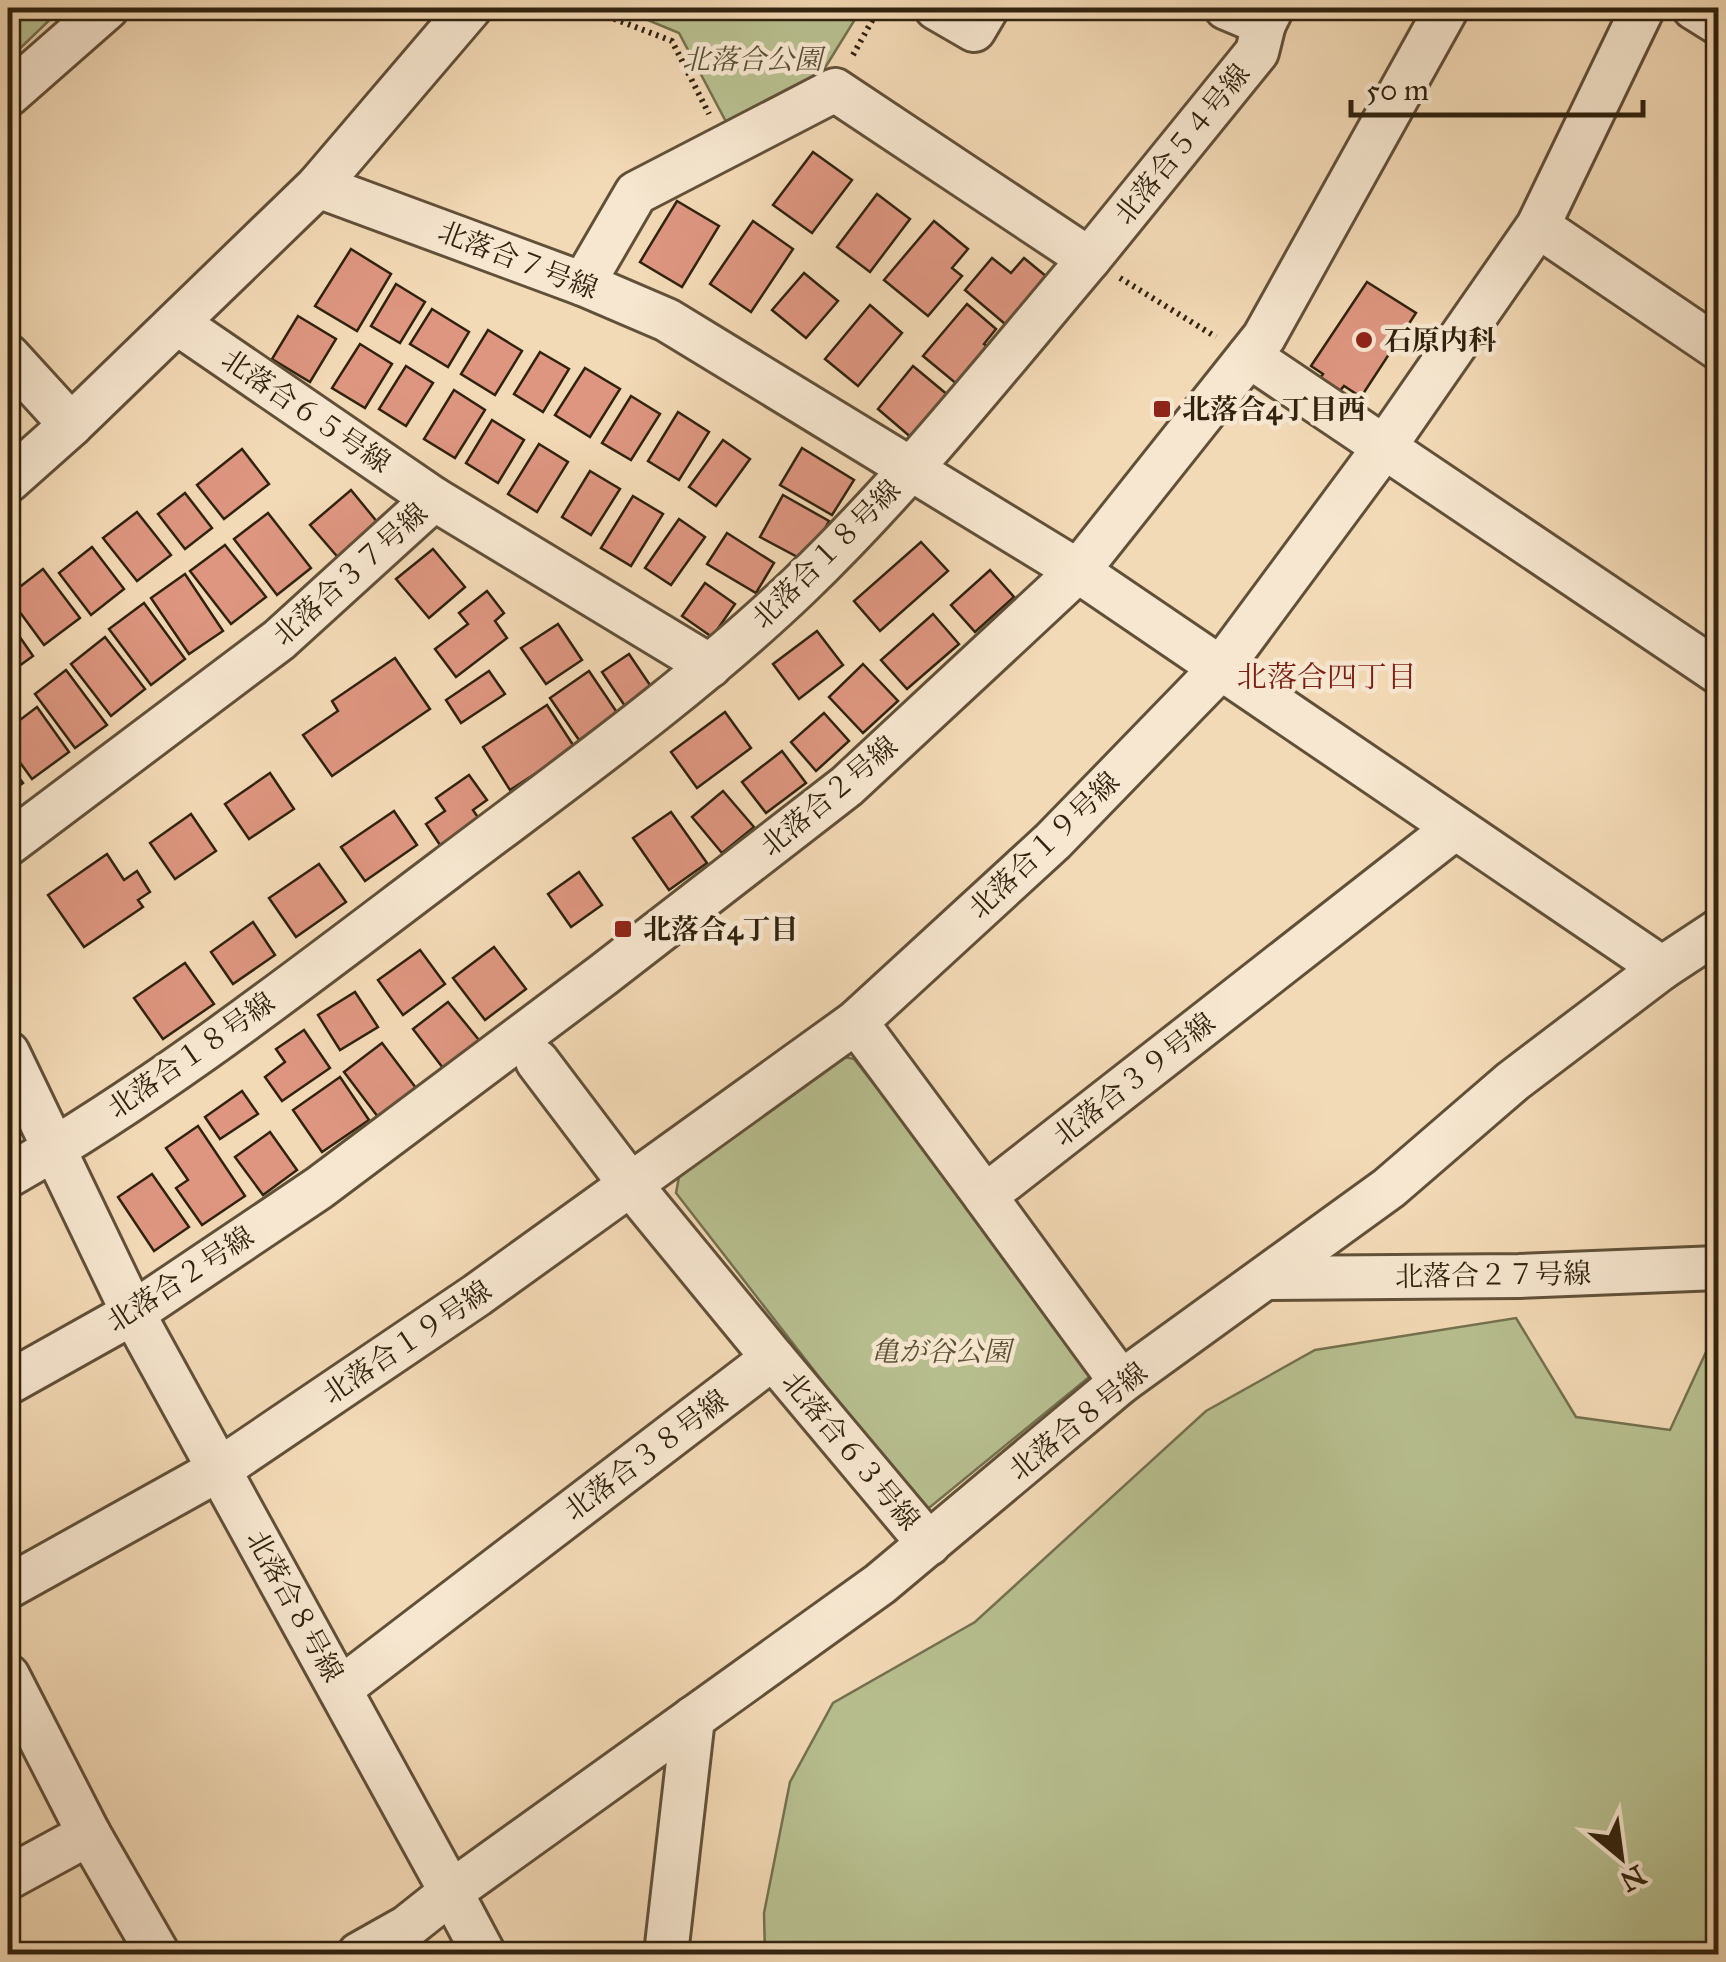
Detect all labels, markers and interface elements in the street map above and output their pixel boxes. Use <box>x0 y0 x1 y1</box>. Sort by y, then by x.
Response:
park label: 北落合公園 <box>682 42 826 77</box>
scale bar <box>1351 55 1644 117</box>
street label: 北落合５４号線 <box>1107 57 1257 231</box>
text: 50 m <box>1366 72 1429 108</box>
street label: 北落合７号線 <box>433 214 603 306</box>
place label: 石原内科 <box>1384 323 1497 358</box>
marker: 石原内科 <box>1353 329 1375 351</box>
street label: 北落合６５号線 <box>215 342 397 480</box>
place label: 北落合4丁目西 <box>1182 392 1366 427</box>
marker: 北落合4丁目西 <box>1151 398 1173 420</box>
street label: 北落合１８号線 <box>744 472 908 636</box>
street label: 北落合３７号線 <box>265 495 435 653</box>
district label: 北落合四丁目 <box>1237 659 1417 695</box>
street label: 北落合２号線 <box>753 729 905 863</box>
street label: 北落合１９号線 <box>961 764 1127 926</box>
place label: 北落合4丁目 <box>643 912 799 947</box>
marker: 北落合4丁目 <box>612 918 634 940</box>
street label: 北落合１８号線 <box>101 984 281 1126</box>
street label: 北落合３９号線 <box>1046 1005 1222 1153</box>
street label: 北落合２号線 <box>100 1219 260 1339</box>
street label: 北落合２７号線 <box>1395 1256 1591 1294</box>
street label: 北落合１９号線 <box>316 1273 498 1411</box>
park label: 亀が谷公園 <box>871 1334 1015 1369</box>
street label: 北落合８号線 <box>1002 1355 1154 1487</box>
street label: 北落合６３号線 <box>775 1365 927 1537</box>
street label: 北落合３８号線 <box>557 1382 735 1528</box>
street label: 北落合８号線 <box>239 1524 351 1688</box>
north arrow <box>1571 1807 1671 1907</box>
text: N <box>1614 1857 1652 1900</box>

